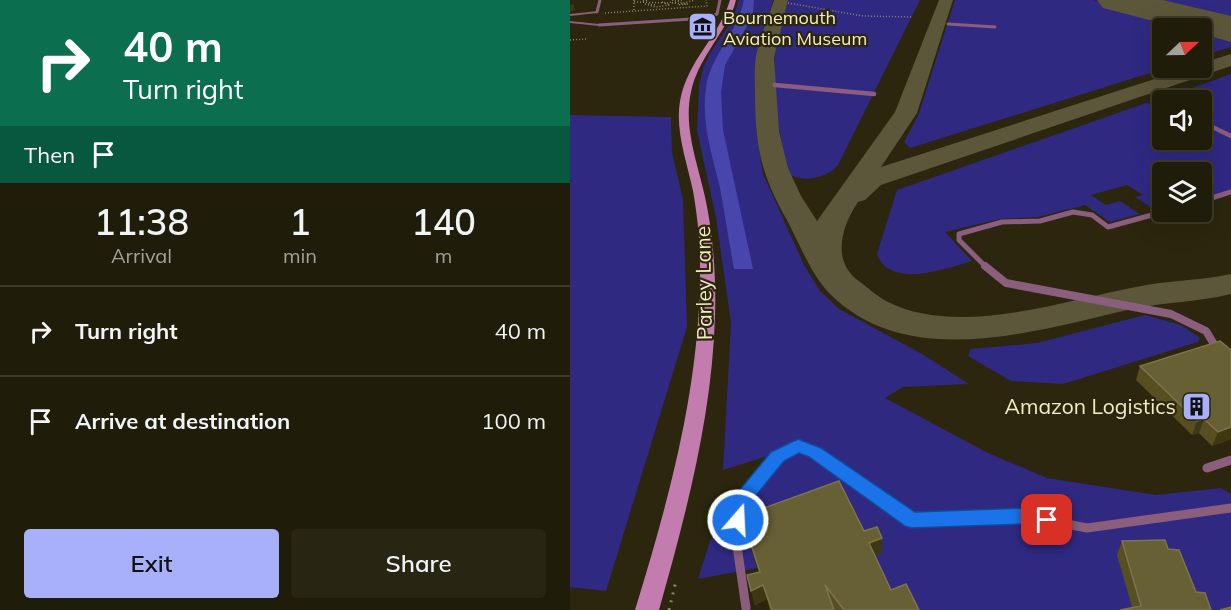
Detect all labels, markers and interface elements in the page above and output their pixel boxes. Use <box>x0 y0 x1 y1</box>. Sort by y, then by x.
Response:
place label: Bournemouth Aviation Museum <box>723 6 867 50</box>
museum icon: Bournemouth Aviation Museum <box>686 11 718 43</box>
north arrow <box>1152 18 1212 78</box>
map controls <box>1152 18 1212 222</box>
text: 40 m <box>123 20 223 73</box>
icon: right <box>24 24 102 102</box>
text: Turn right <box>123 72 243 106</box>
button: sound <box>1152 90 1212 150</box>
icon: arrive <box>87 138 120 171</box>
text: Then <box>24 141 75 169</box>
button: layers <box>1152 162 1212 222</box>
text: 11:38 <box>94 199 189 244</box>
text: 1 <box>289 199 311 244</box>
text: 140 <box>411 199 476 244</box>
street label: Parley Lane <box>689 226 717 340</box>
text: Arrival <box>111 243 172 268</box>
text: min <box>283 243 317 268</box>
text: m <box>435 243 452 268</box>
icon: right <box>24 315 57 348</box>
text: Turn right <box>75 317 178 345</box>
text: 40 m <box>495 317 546 345</box>
building icon: Amazon Logistics <box>1181 390 1213 422</box>
place label: Amazon Logistics <box>1005 393 1176 419</box>
icon: arrive <box>24 405 57 438</box>
text: Arrive at destination <box>75 407 290 435</box>
text: 100 m <box>481 407 546 435</box>
position arrow <box>706 488 770 552</box>
pin <box>1021 494 1072 545</box>
icon: arrive <box>1030 503 1063 536</box>
button: Exit <box>24 529 279 598</box>
button: Share <box>291 529 546 598</box>

